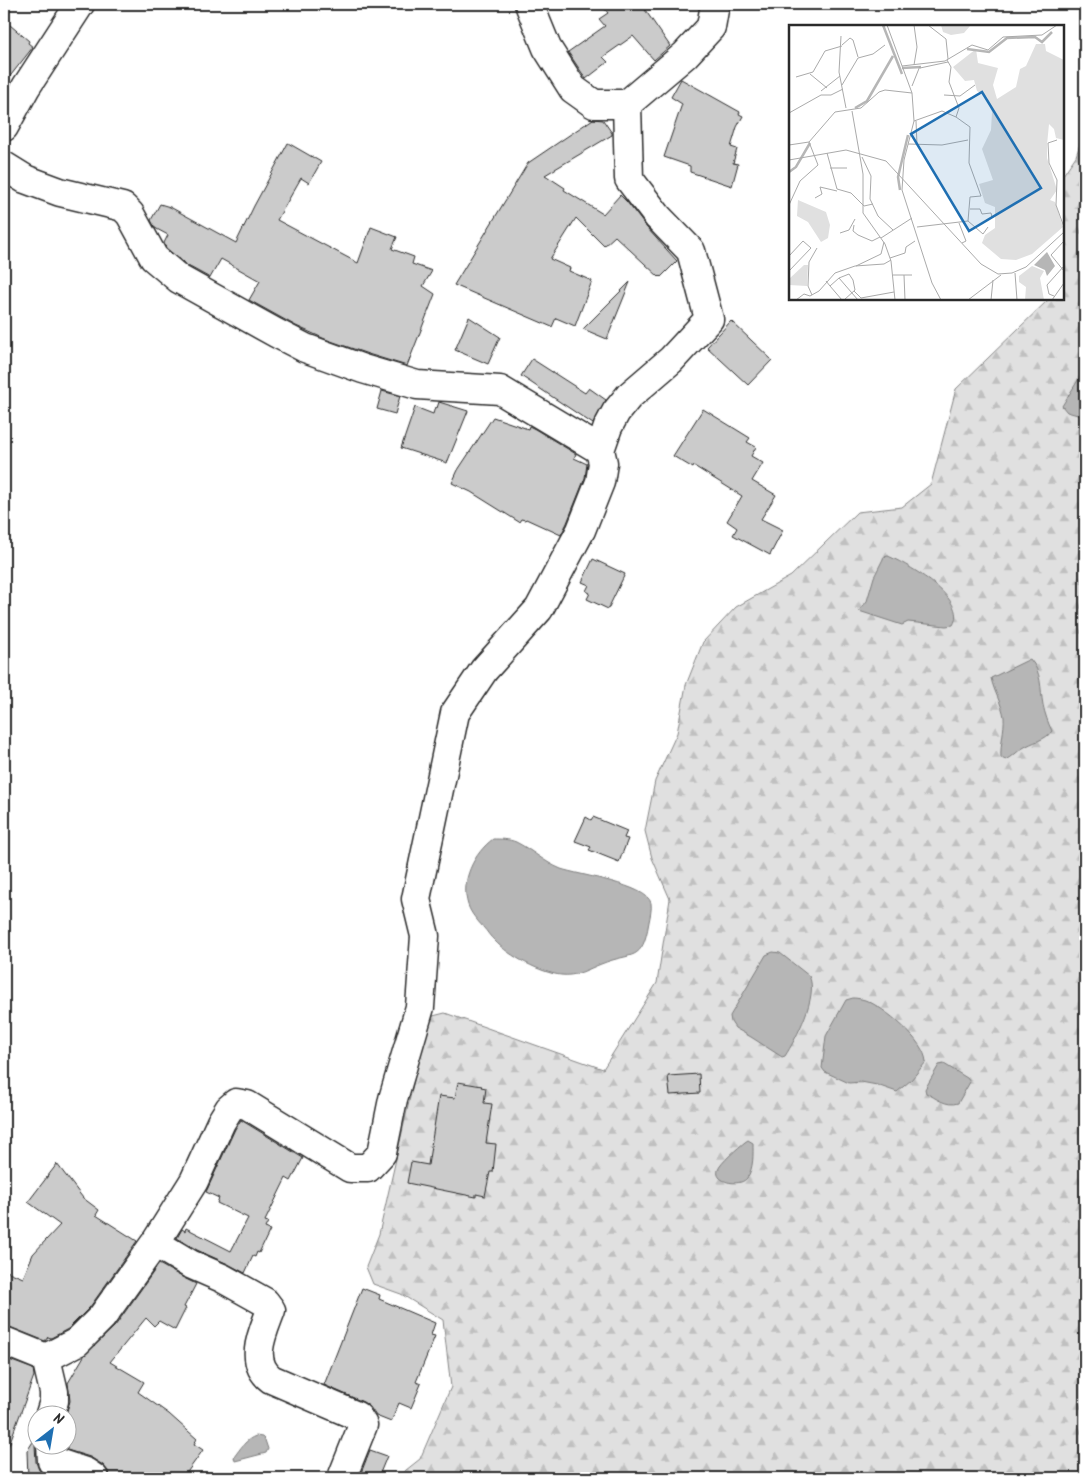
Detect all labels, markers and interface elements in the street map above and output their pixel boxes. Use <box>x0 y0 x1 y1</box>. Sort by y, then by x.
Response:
inset map <box>789 25 1064 300</box>
north arrow <box>28 1404 78 1454</box>
text: N <box>49 1408 68 1432</box>

